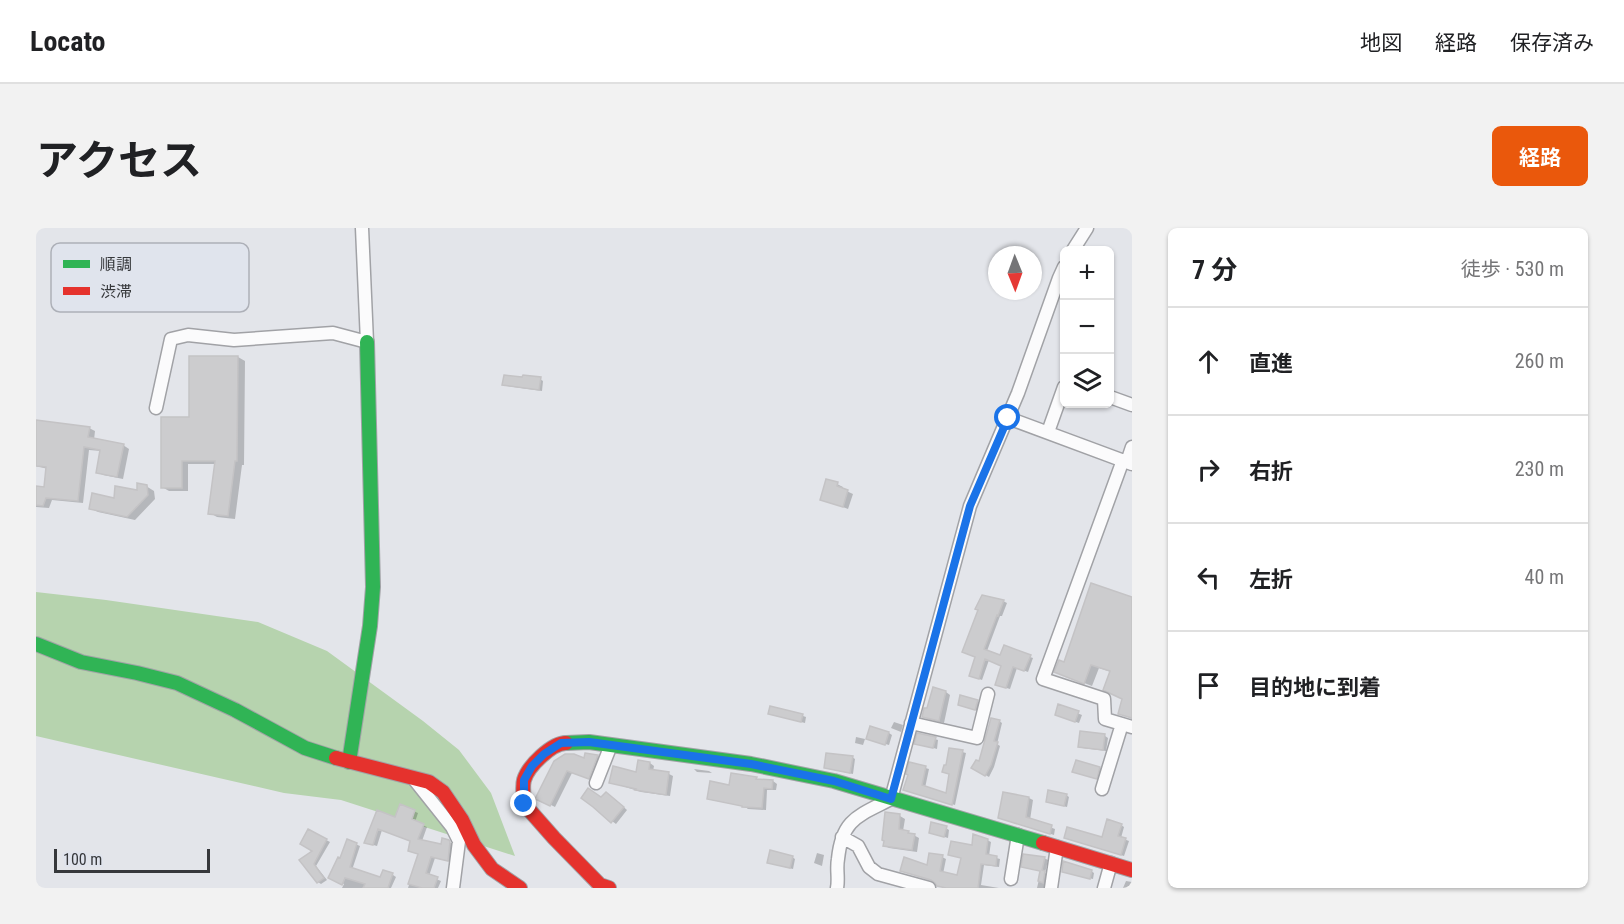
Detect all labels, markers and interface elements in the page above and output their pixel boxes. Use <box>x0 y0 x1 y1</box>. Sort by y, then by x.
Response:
text: Locato <box>30 25 106 58</box>
text: 地図 <box>1360 31 1402 55</box>
text: 経路 <box>1435 31 1477 55</box>
text: 保存済み <box>1510 31 1594 55</box>
button: 経路 <box>1492 126 1588 186</box>
text: アクセス <box>36 136 202 185</box>
legend <box>51 243 249 312</box>
north arrow <box>988 246 1042 300</box>
map controls <box>1060 246 1114 408</box>
button: + <box>1060 246 1114 300</box>
text: 順調 <box>100 255 132 274</box>
text: 7 分 <box>1192 255 1237 285</box>
text: 徒歩 · 530 m <box>1461 257 1564 281</box>
text: 渋滞 <box>100 282 132 301</box>
button: − <box>1060 300 1114 354</box>
icon: ahead <box>1192 345 1225 378</box>
text: 260 m <box>1515 349 1564 373</box>
text: 直進 <box>1249 351 1293 376</box>
button: layers <box>1060 354 1114 408</box>
route start <box>994 404 1020 430</box>
icon: right <box>1192 453 1225 486</box>
text: 230 m <box>1515 457 1564 481</box>
text: 右折 <box>1249 459 1293 484</box>
icon: left <box>1192 561 1225 594</box>
text: 40 m <box>1525 565 1564 589</box>
text: 左折 <box>1249 567 1293 592</box>
icon: arrive <box>1192 669 1225 702</box>
text: 目的地に到着 <box>1249 675 1381 700</box>
route end <box>510 790 536 816</box>
scale bar <box>54 846 210 874</box>
text: 100 m <box>63 850 102 869</box>

